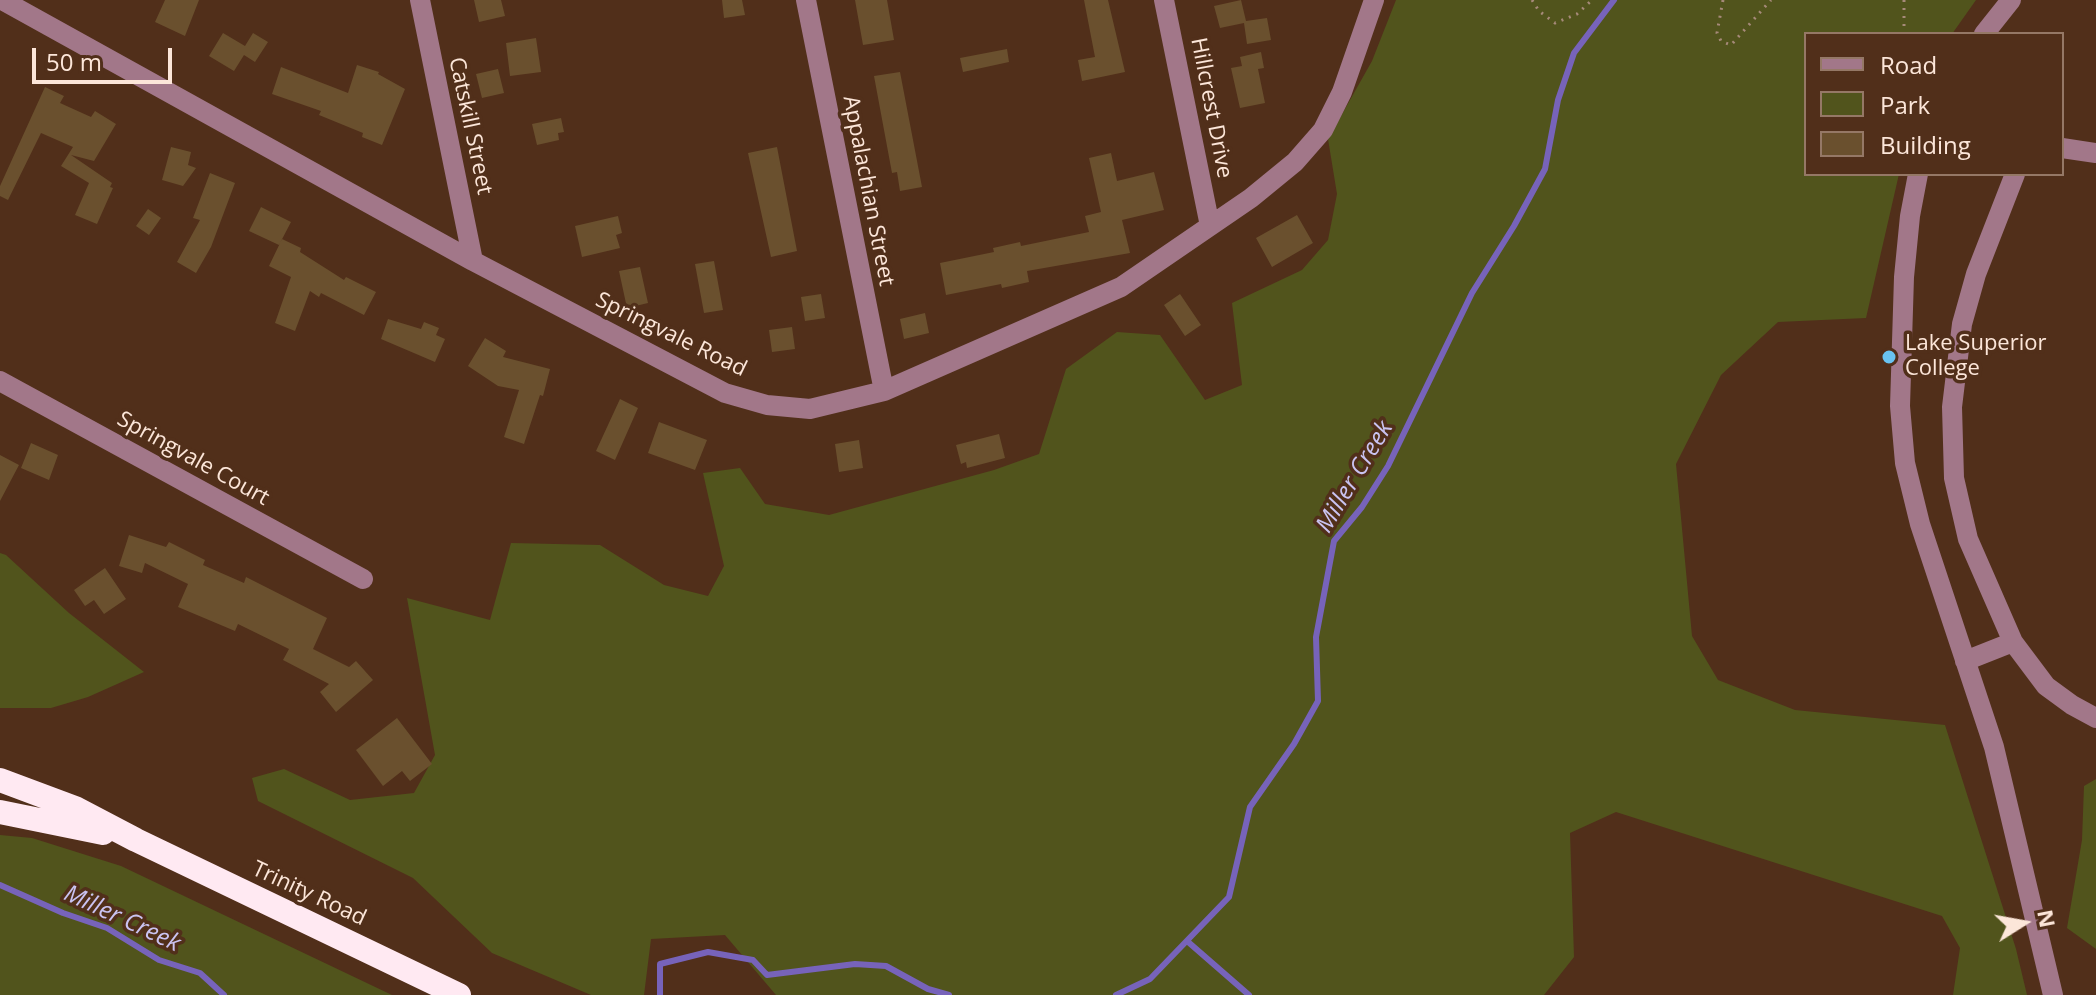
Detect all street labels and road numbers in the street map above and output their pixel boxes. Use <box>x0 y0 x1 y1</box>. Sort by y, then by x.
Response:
street label: Hillcrest Drive <box>1184 35 1238 181</box>
street label: Catskill Street <box>443 55 497 197</box>
street label: Appalachian Street <box>837 94 899 288</box>
street label: Springvale Road <box>591 287 751 383</box>
street label: Springvale Court <box>112 406 274 512</box>
street label: Trinity Road <box>248 856 370 932</box>

